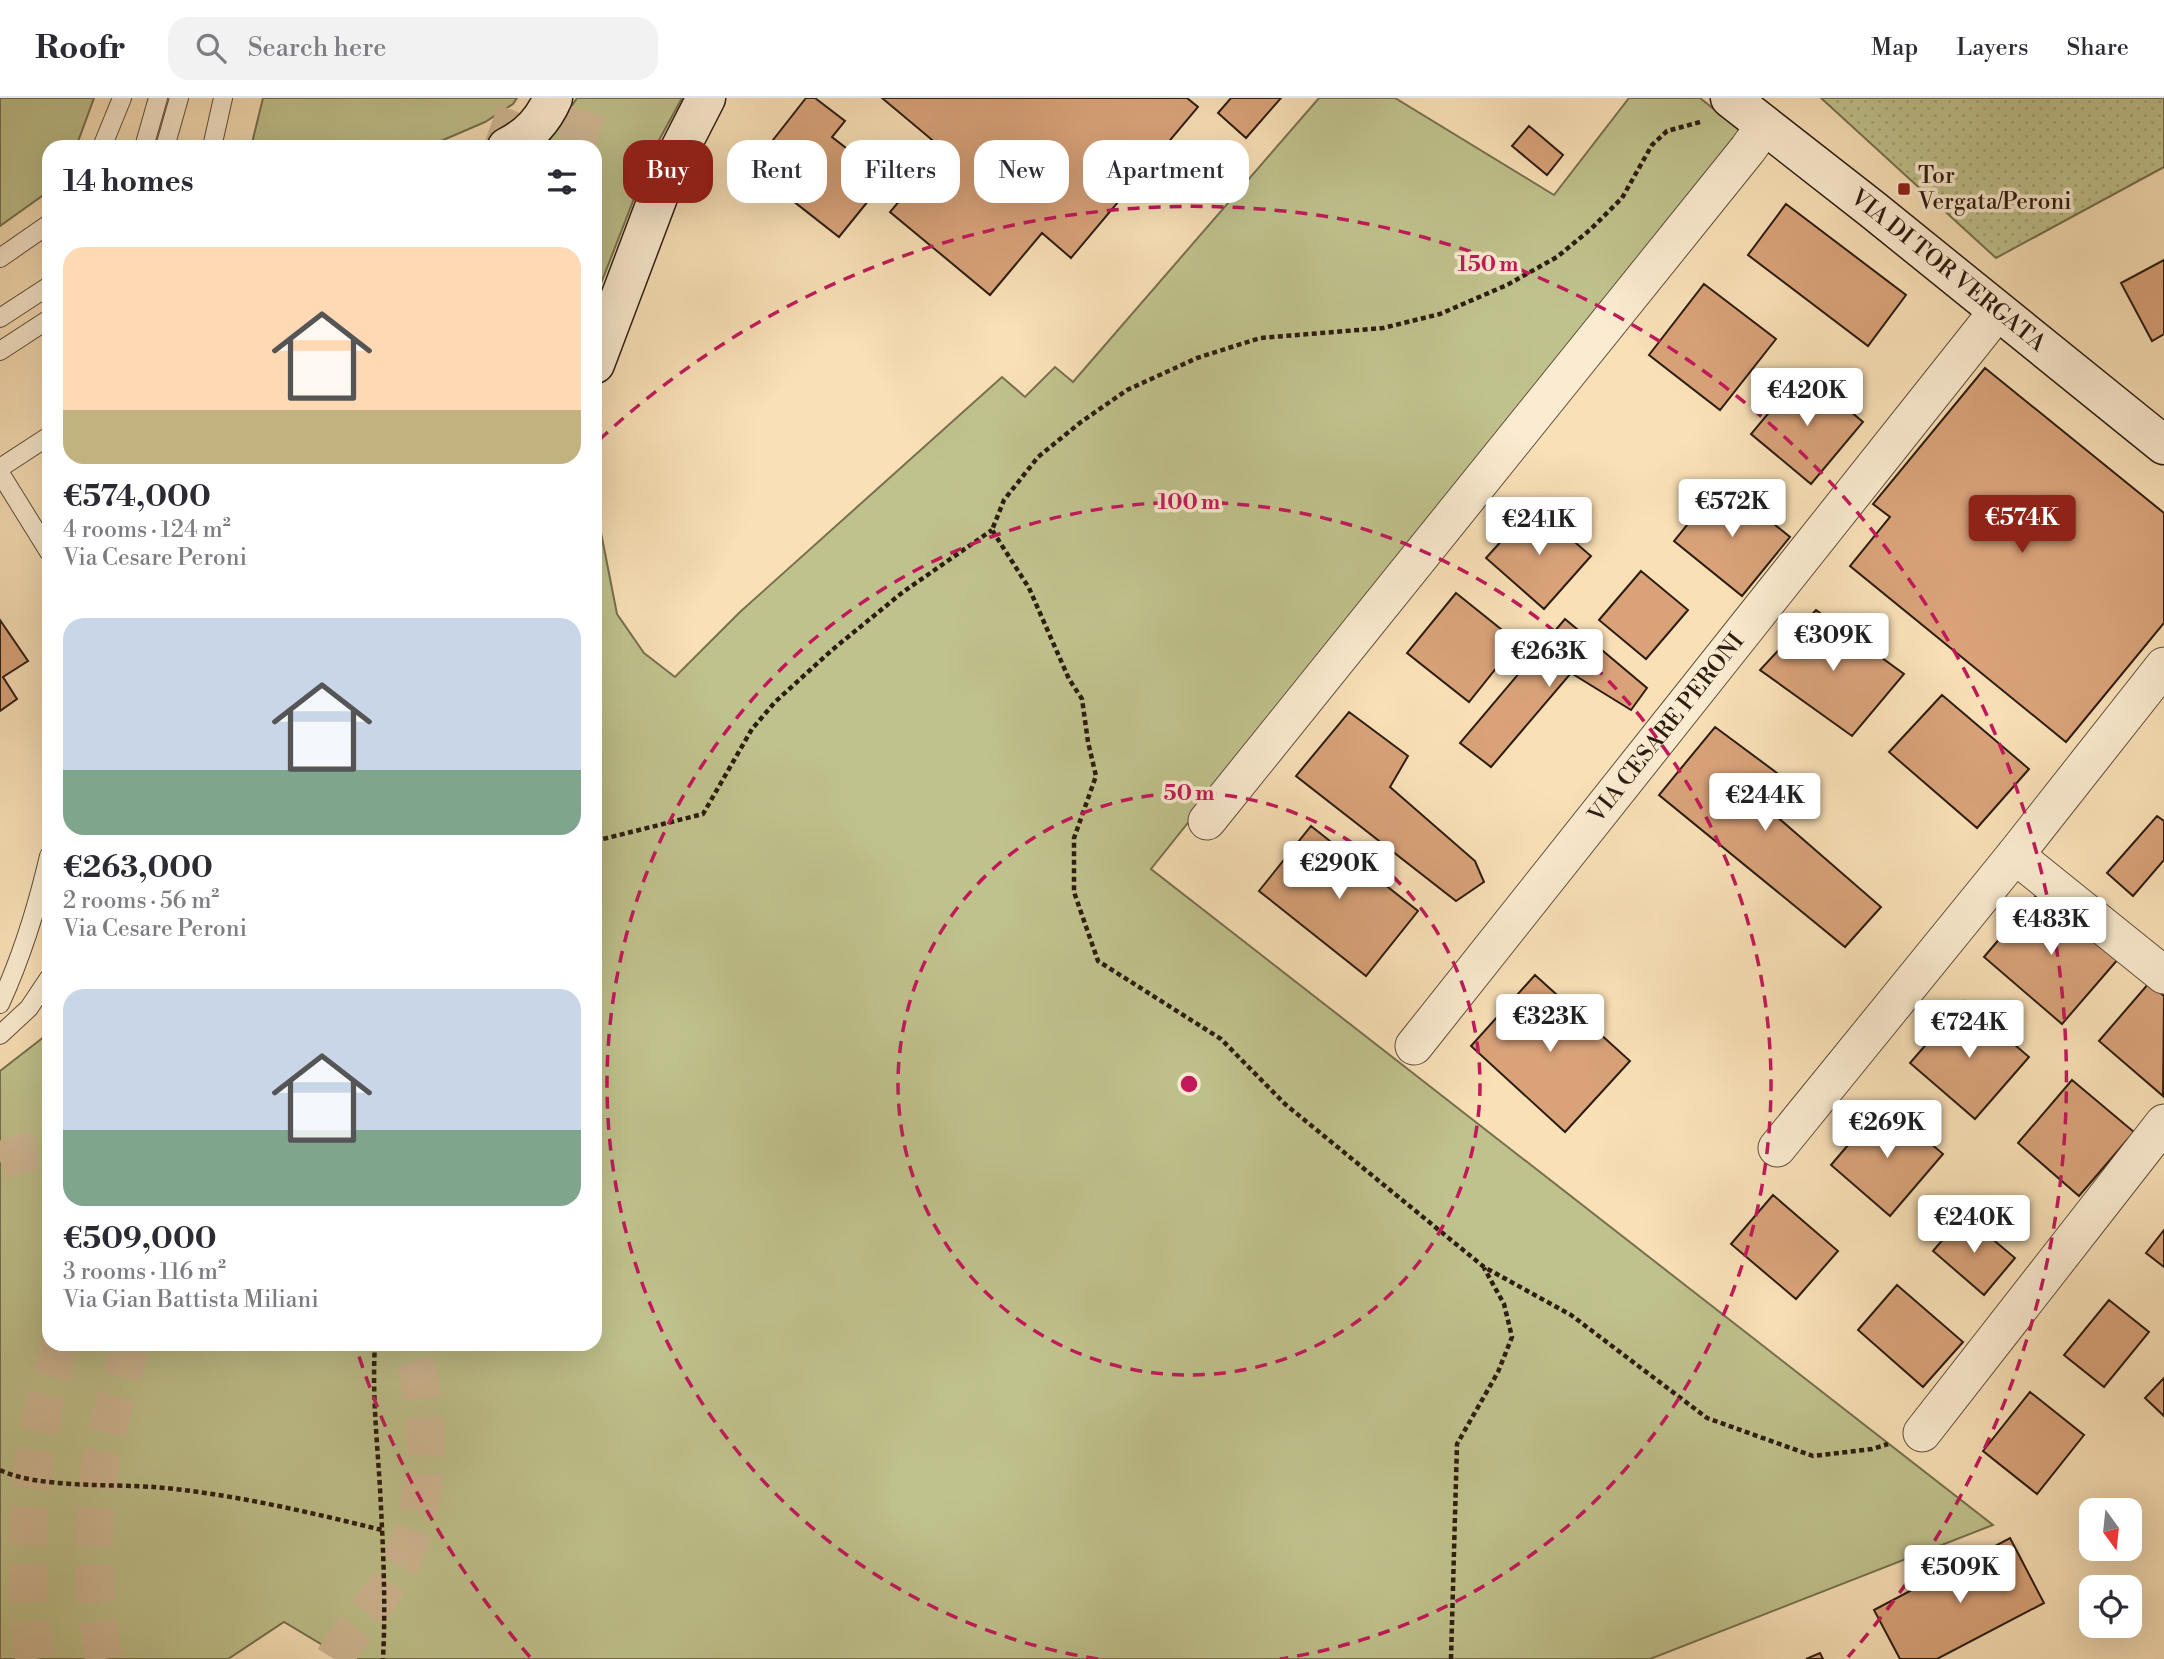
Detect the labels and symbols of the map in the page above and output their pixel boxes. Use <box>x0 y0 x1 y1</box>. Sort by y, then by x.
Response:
place label: Tor Vergata/Peroni <box>1917 162 2072 216</box>
marker: Tor Vergata/Peroni <box>1896 181 1912 197</box>
street label: VIA DI TOR VERGATA <box>1844 183 2052 358</box>
text: 150 m <box>1458 252 1518 278</box>
pin: €420K <box>1758 368 1856 428</box>
pin: €572K <box>1683 480 1781 539</box>
text: 100 m <box>1158 490 1220 516</box>
pin: €574K <box>1973 496 2071 555</box>
pin: €241K <box>1490 498 1588 557</box>
pin: €309K <box>1784 614 1882 673</box>
street label: VIA CESARE PERONI <box>1582 628 1750 829</box>
pin: €263K <box>1500 630 1598 689</box>
pin: €244K <box>1716 774 1814 833</box>
text: 50 m <box>1164 781 1214 807</box>
pin: €290K <box>1290 842 1388 901</box>
pin: €483K <box>2002 898 2100 957</box>
pin: €323K <box>1501 995 1599 1054</box>
pin: €724K <box>1920 1000 2018 1060</box>
centre of rings <box>1177 1072 1201 1096</box>
pin: €269K <box>1838 1100 1936 1160</box>
pin: €240K <box>1925 1196 2023 1255</box>
north arrow <box>2079 1498 2142 1561</box>
pin: €509K <box>1911 1546 2009 1605</box>

